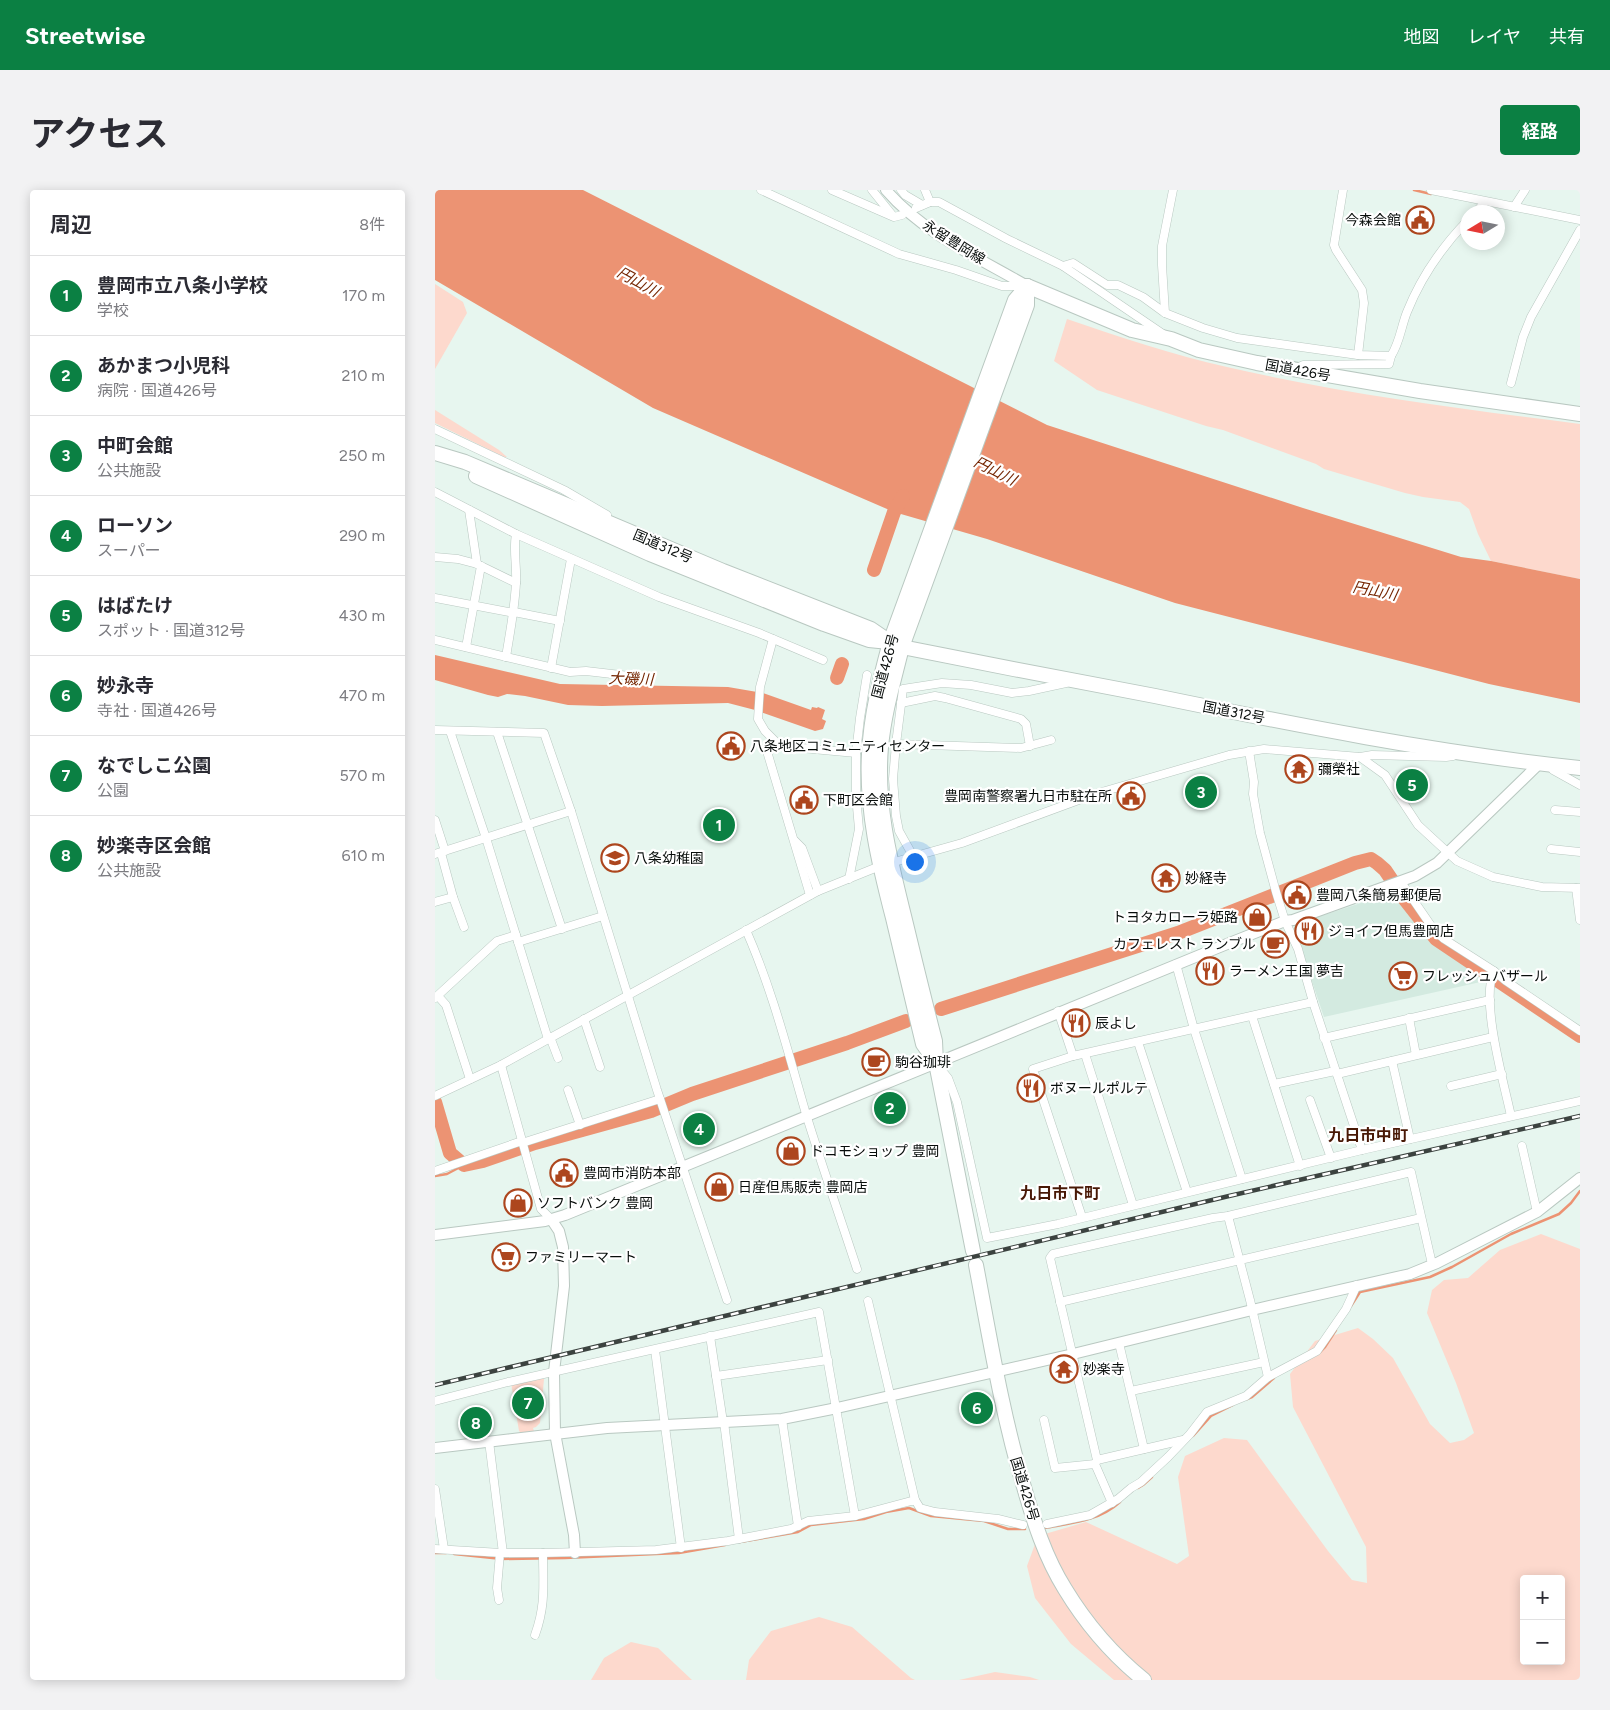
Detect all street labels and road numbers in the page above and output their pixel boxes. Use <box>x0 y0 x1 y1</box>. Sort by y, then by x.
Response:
street label: 永留豊岡線 <box>920 217 988 268</box>
street label: 国道426号 <box>1264 356 1332 385</box>
street label: 国道312号 <box>630 526 695 567</box>
street label: 国道426号 <box>869 632 902 700</box>
street label: 国道312号 <box>1201 698 1267 727</box>
street label: 国道426号 <box>1007 1455 1042 1523</box>

